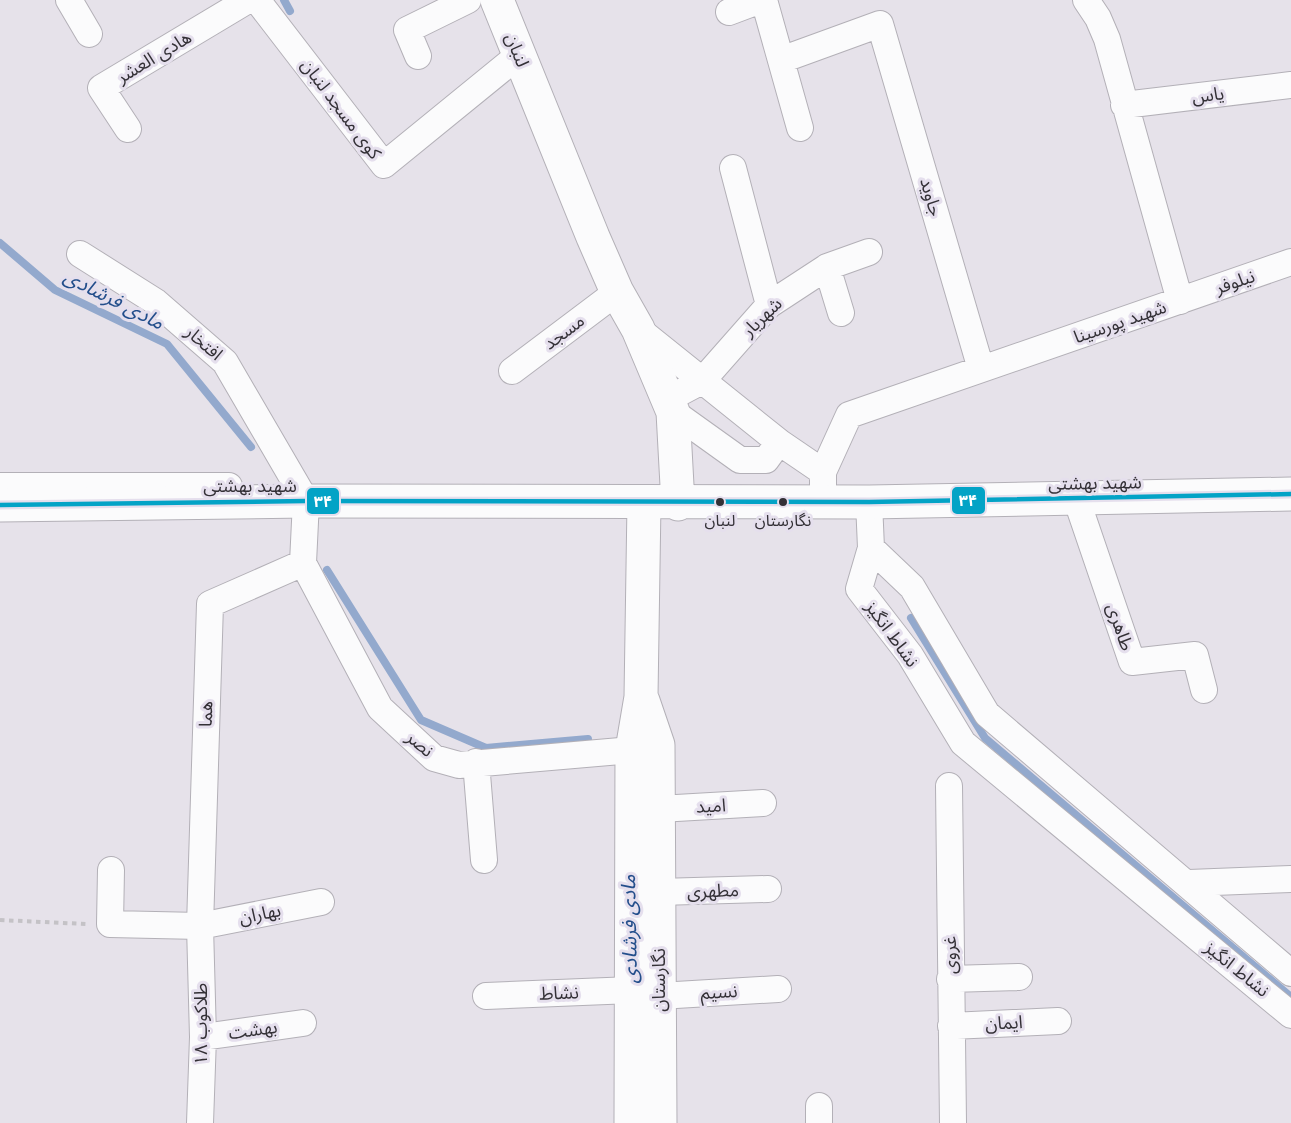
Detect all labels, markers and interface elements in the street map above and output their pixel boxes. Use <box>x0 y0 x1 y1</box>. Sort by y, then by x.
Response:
street label: هادی العشر <box>111 25 195 88</box>
street label: لنبان <box>500 29 535 70</box>
street label: کوی مسجد لنبان <box>296 54 387 164</box>
street label: یاس <box>1190 81 1225 108</box>
street label: جاوید <box>915 175 948 219</box>
water label: مادی فرشادی <box>60 263 169 335</box>
street label: نیلوفر <box>1211 264 1258 299</box>
street label: شهریار <box>736 292 787 342</box>
street label: شهید پورسینا <box>1070 295 1169 348</box>
street label: مسجد <box>538 309 589 355</box>
street label: افتخار <box>180 319 228 365</box>
street label: شهید بهشتی <box>1048 470 1142 495</box>
street label: شهید بهشتی <box>203 474 297 497</box>
line badge: ۳۴ <box>951 486 986 515</box>
line badge: ۳۴ <box>306 487 340 515</box>
text: ۳۴ <box>959 490 977 510</box>
text: ۳۴ <box>314 491 332 511</box>
marker: لنبان <box>714 496 726 508</box>
marker: نگارستان <box>777 496 789 508</box>
place label: لنبان <box>705 510 735 530</box>
place label: نگارستان <box>755 510 811 530</box>
street label: نشاط انگیز <box>860 595 924 671</box>
street label: طاهری <box>1102 600 1139 654</box>
street label: هما <box>194 701 217 727</box>
street label: نصر <box>401 725 439 762</box>
street label: امید <box>695 793 727 818</box>
water label: مادی فرشادی <box>615 874 642 984</box>
street label: مطهری <box>687 878 739 903</box>
street label: بهاران <box>237 898 283 929</box>
street label: نشاط انگیز <box>1200 935 1274 1002</box>
street label: غروی <box>938 936 961 974</box>
street label: نگارستان <box>647 948 670 1012</box>
street label: نسیم <box>700 979 738 1006</box>
street label: نشاط <box>539 980 579 1005</box>
street label: طلاکوب ۱۸ <box>189 983 212 1065</box>
street label: ایمان <box>985 1010 1023 1035</box>
street label: بهشت <box>227 1015 279 1044</box>

